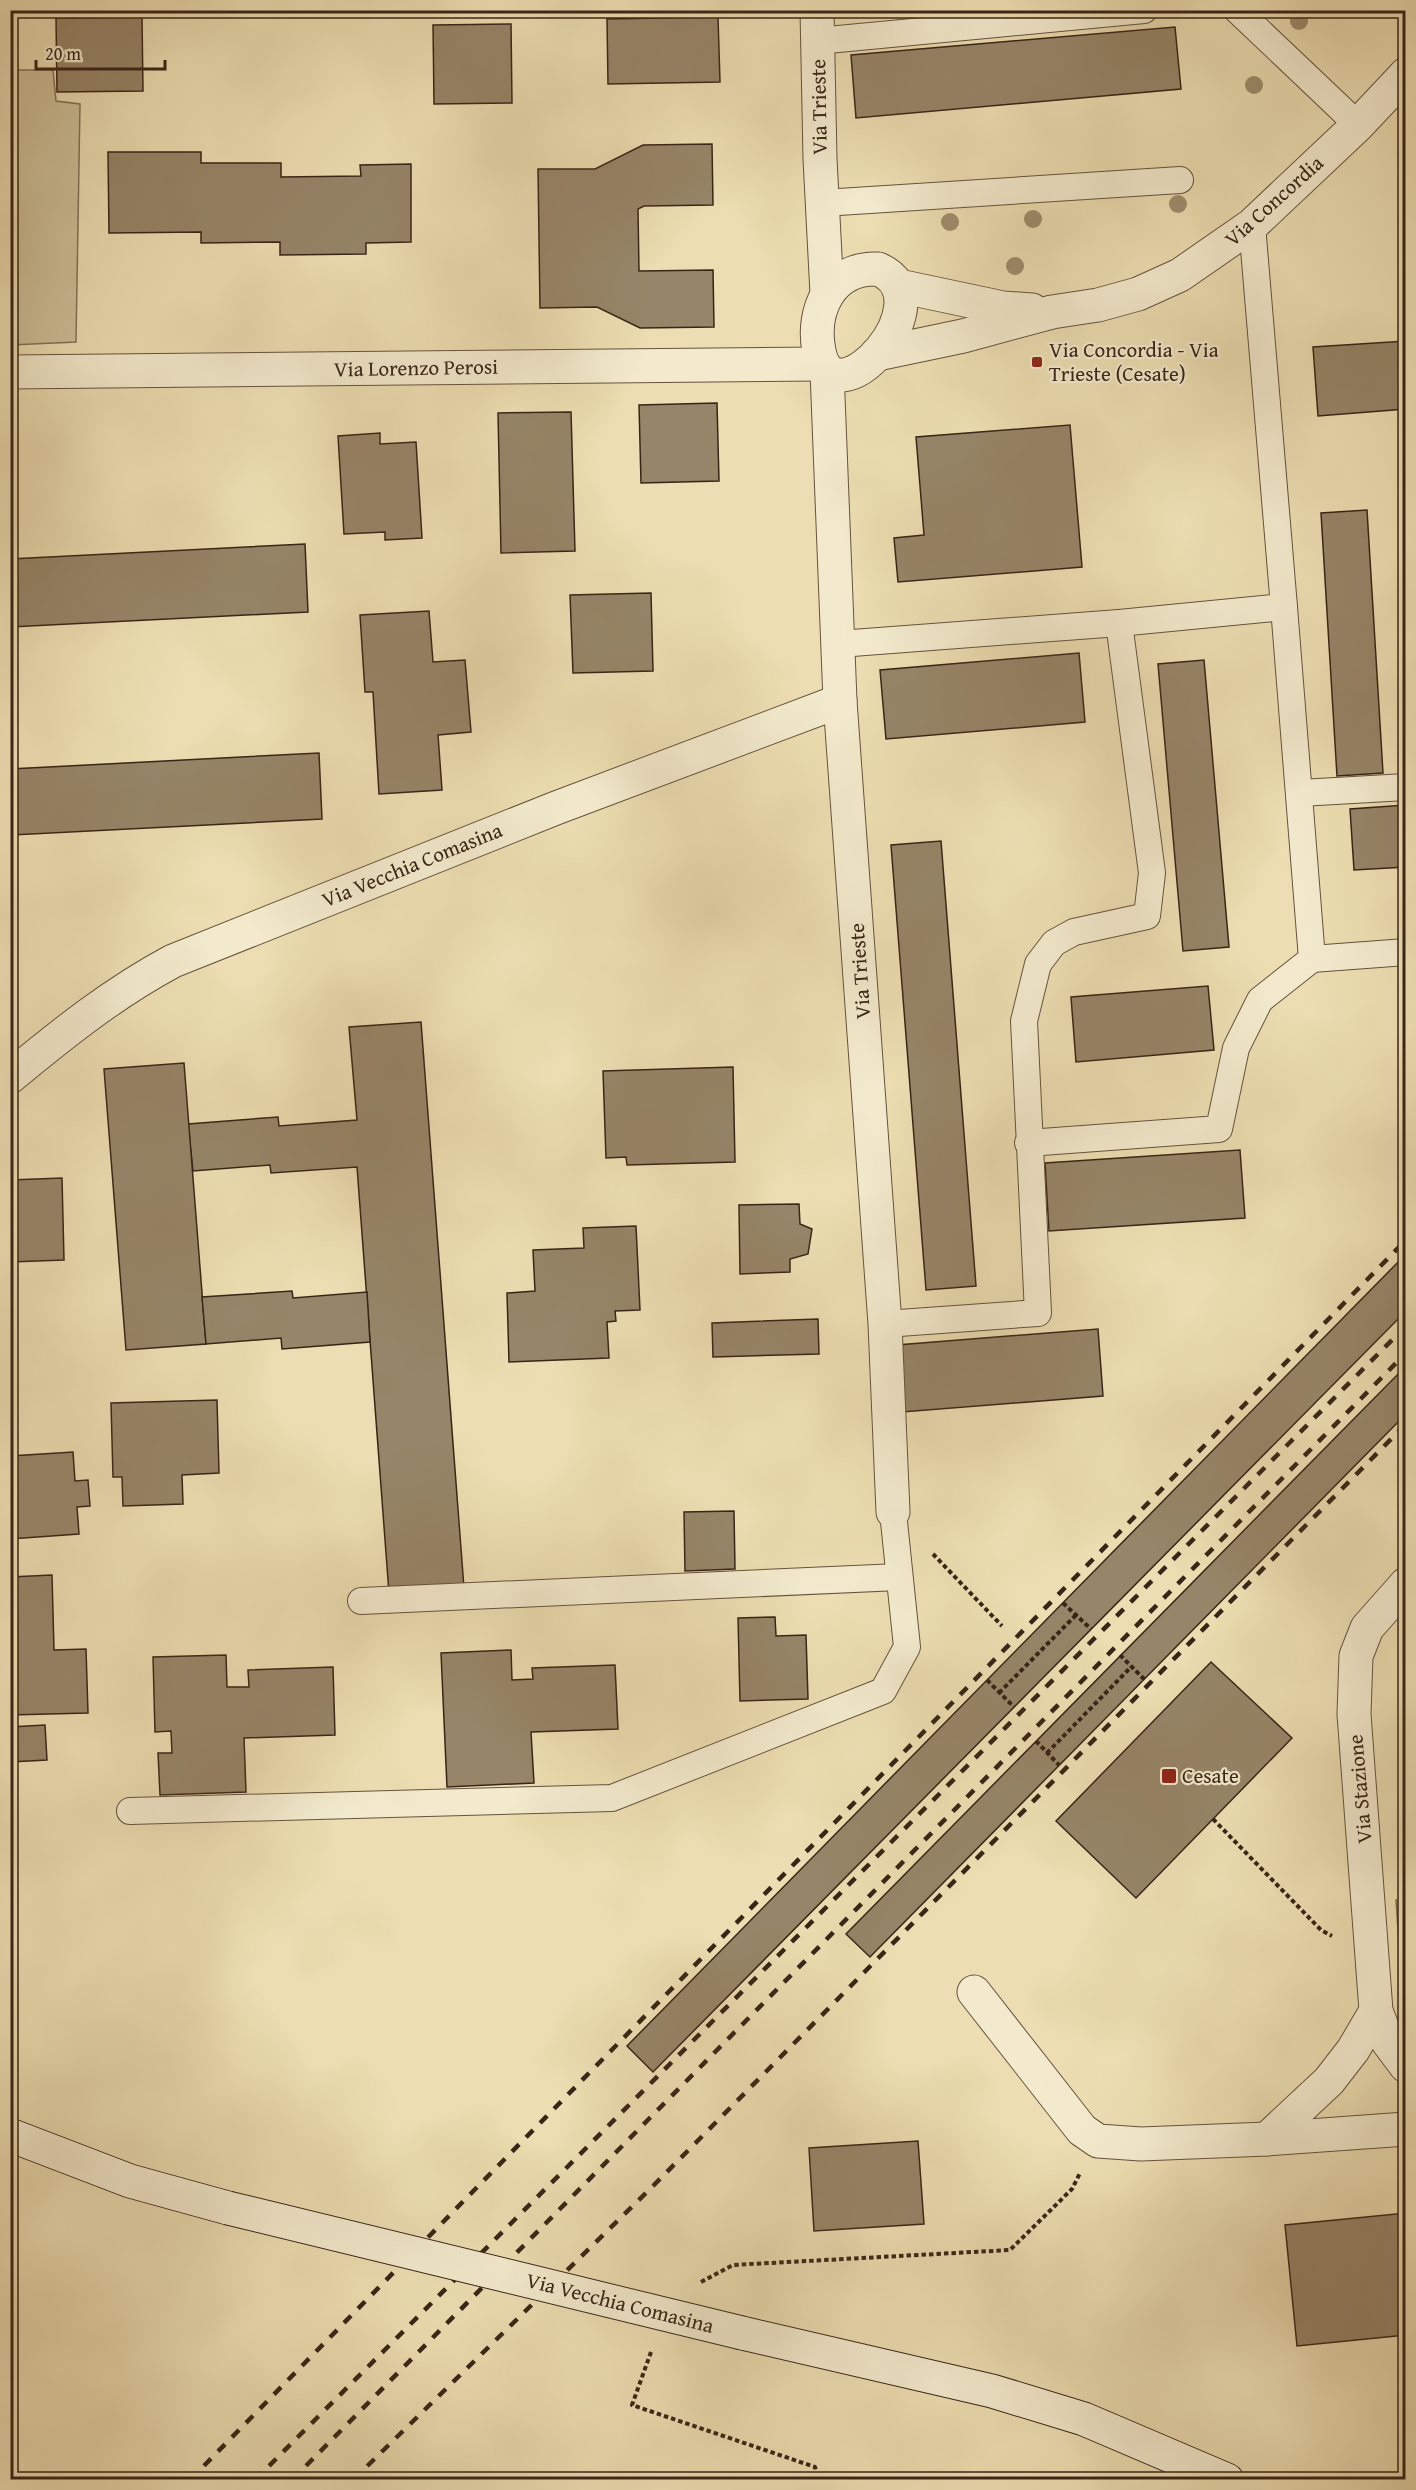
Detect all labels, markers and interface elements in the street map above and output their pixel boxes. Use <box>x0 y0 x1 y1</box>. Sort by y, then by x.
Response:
scale bar <box>36 33 165 71</box>
text: 20 m <box>45 40 81 67</box>
street label: Via Trieste <box>802 59 835 155</box>
street label: Via Concordia <box>1217 148 1330 254</box>
place label: Via Concordia - Via Trieste (Cesate) <box>1049 334 1219 389</box>
street label: Via Lorenzo Perosi <box>334 351 498 384</box>
marker: Via Concordia - Via Trieste (Cesate) <box>1030 355 1044 369</box>
street label: Via Vecchia Comasina <box>317 814 507 915</box>
street label: Via Trieste <box>841 922 878 1020</box>
street label: Via Stazione <box>1339 1733 1380 1845</box>
place label: Cesate <box>1182 1760 1239 1791</box>
marker: Cesate <box>1160 1767 1178 1785</box>
street label: Via Vecchia Comasina <box>523 2264 717 2341</box>

